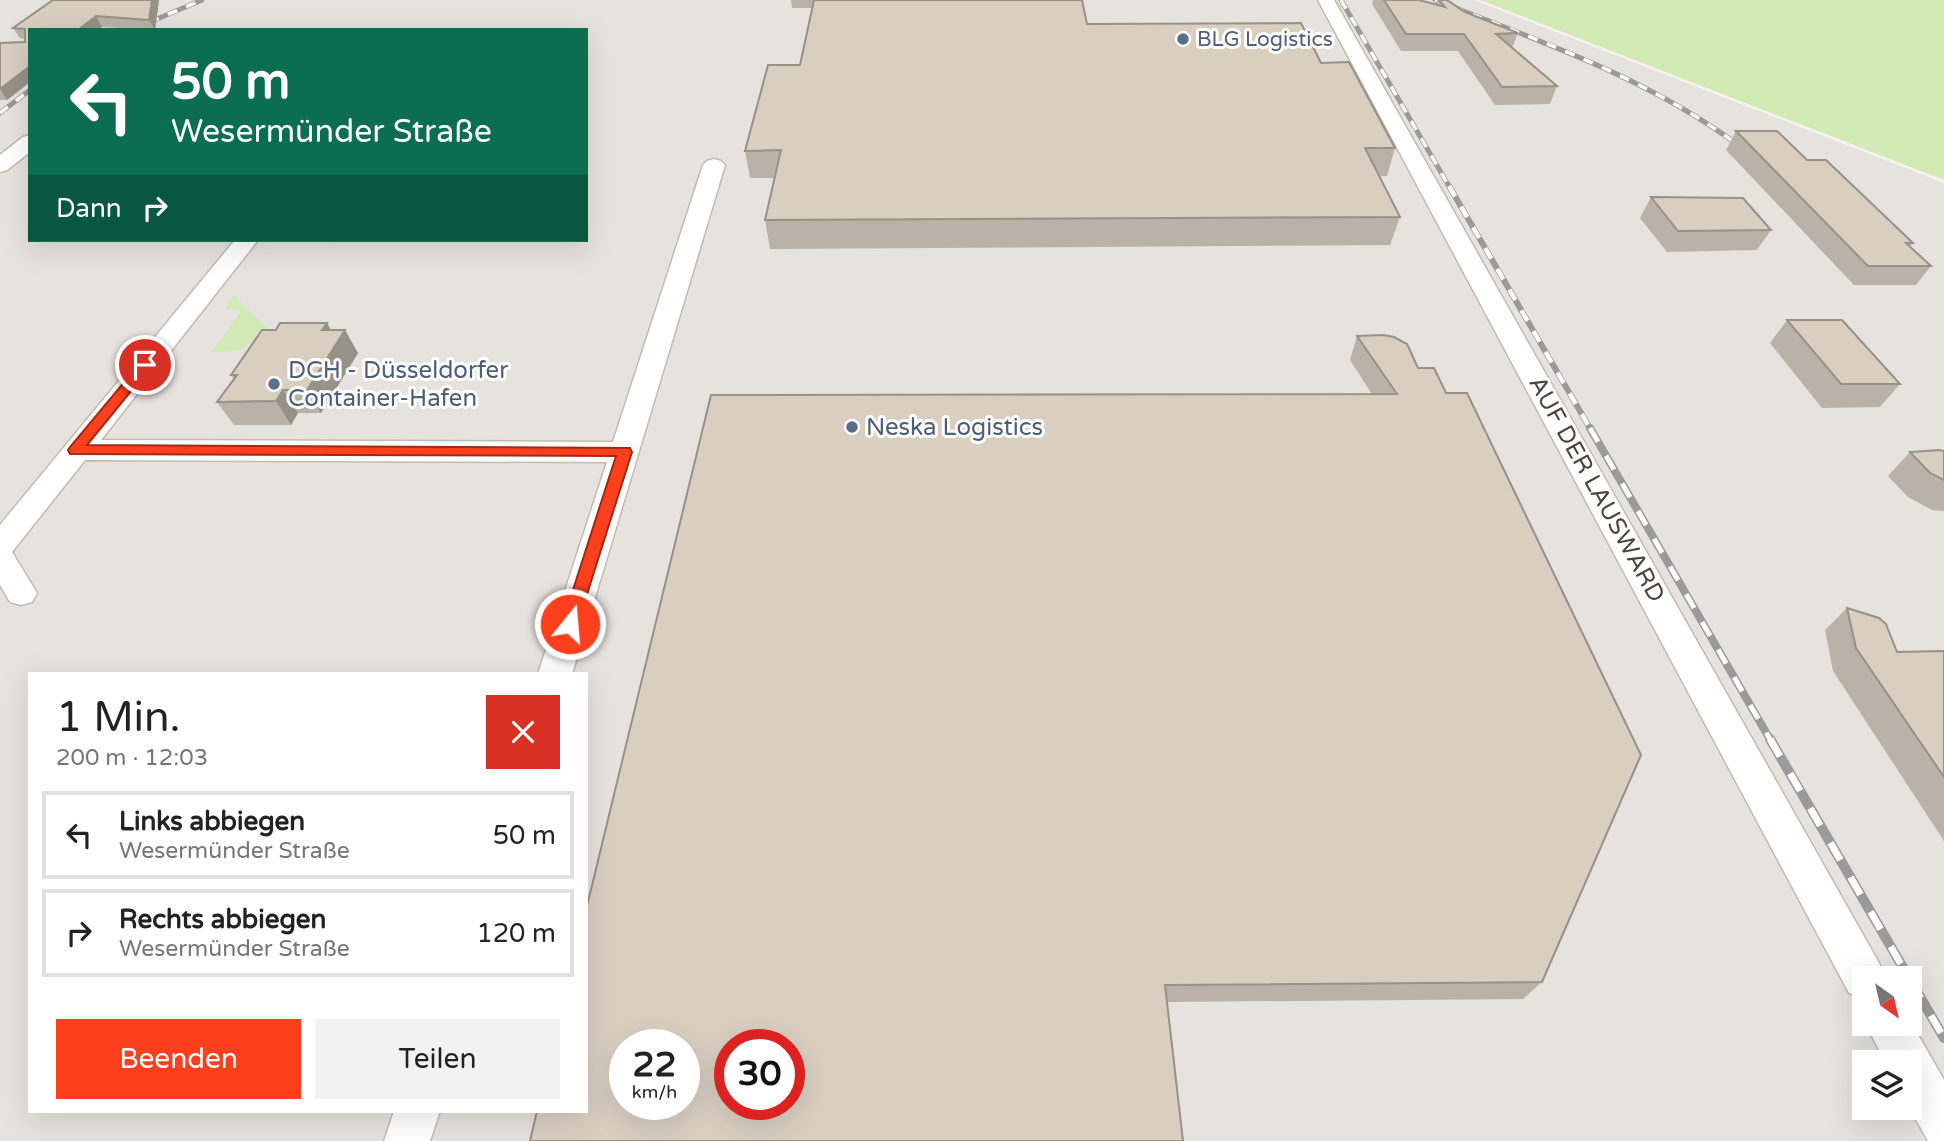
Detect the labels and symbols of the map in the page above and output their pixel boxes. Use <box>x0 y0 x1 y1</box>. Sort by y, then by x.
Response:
place label: BLG Logistics <box>1197 27 1333 52</box>
marker: BLG Logistics <box>1175 31 1191 47</box>
pin <box>115 335 175 395</box>
place label: DCH - Düsseldorfer Container-Hafen <box>288 356 509 413</box>
street label: AUF DER LAUSWARD <box>1522 371 1671 607</box>
marker: DCH - Düsseldorfer Container-Hafen <box>266 376 282 392</box>
place label: Neska Logistics <box>866 413 1043 442</box>
marker: Neska Logistics <box>844 419 860 435</box>
position arrow <box>533 587 607 661</box>
north arrow <box>1852 966 1922 1036</box>
speed limit sign: 30 <box>714 1029 805 1120</box>

